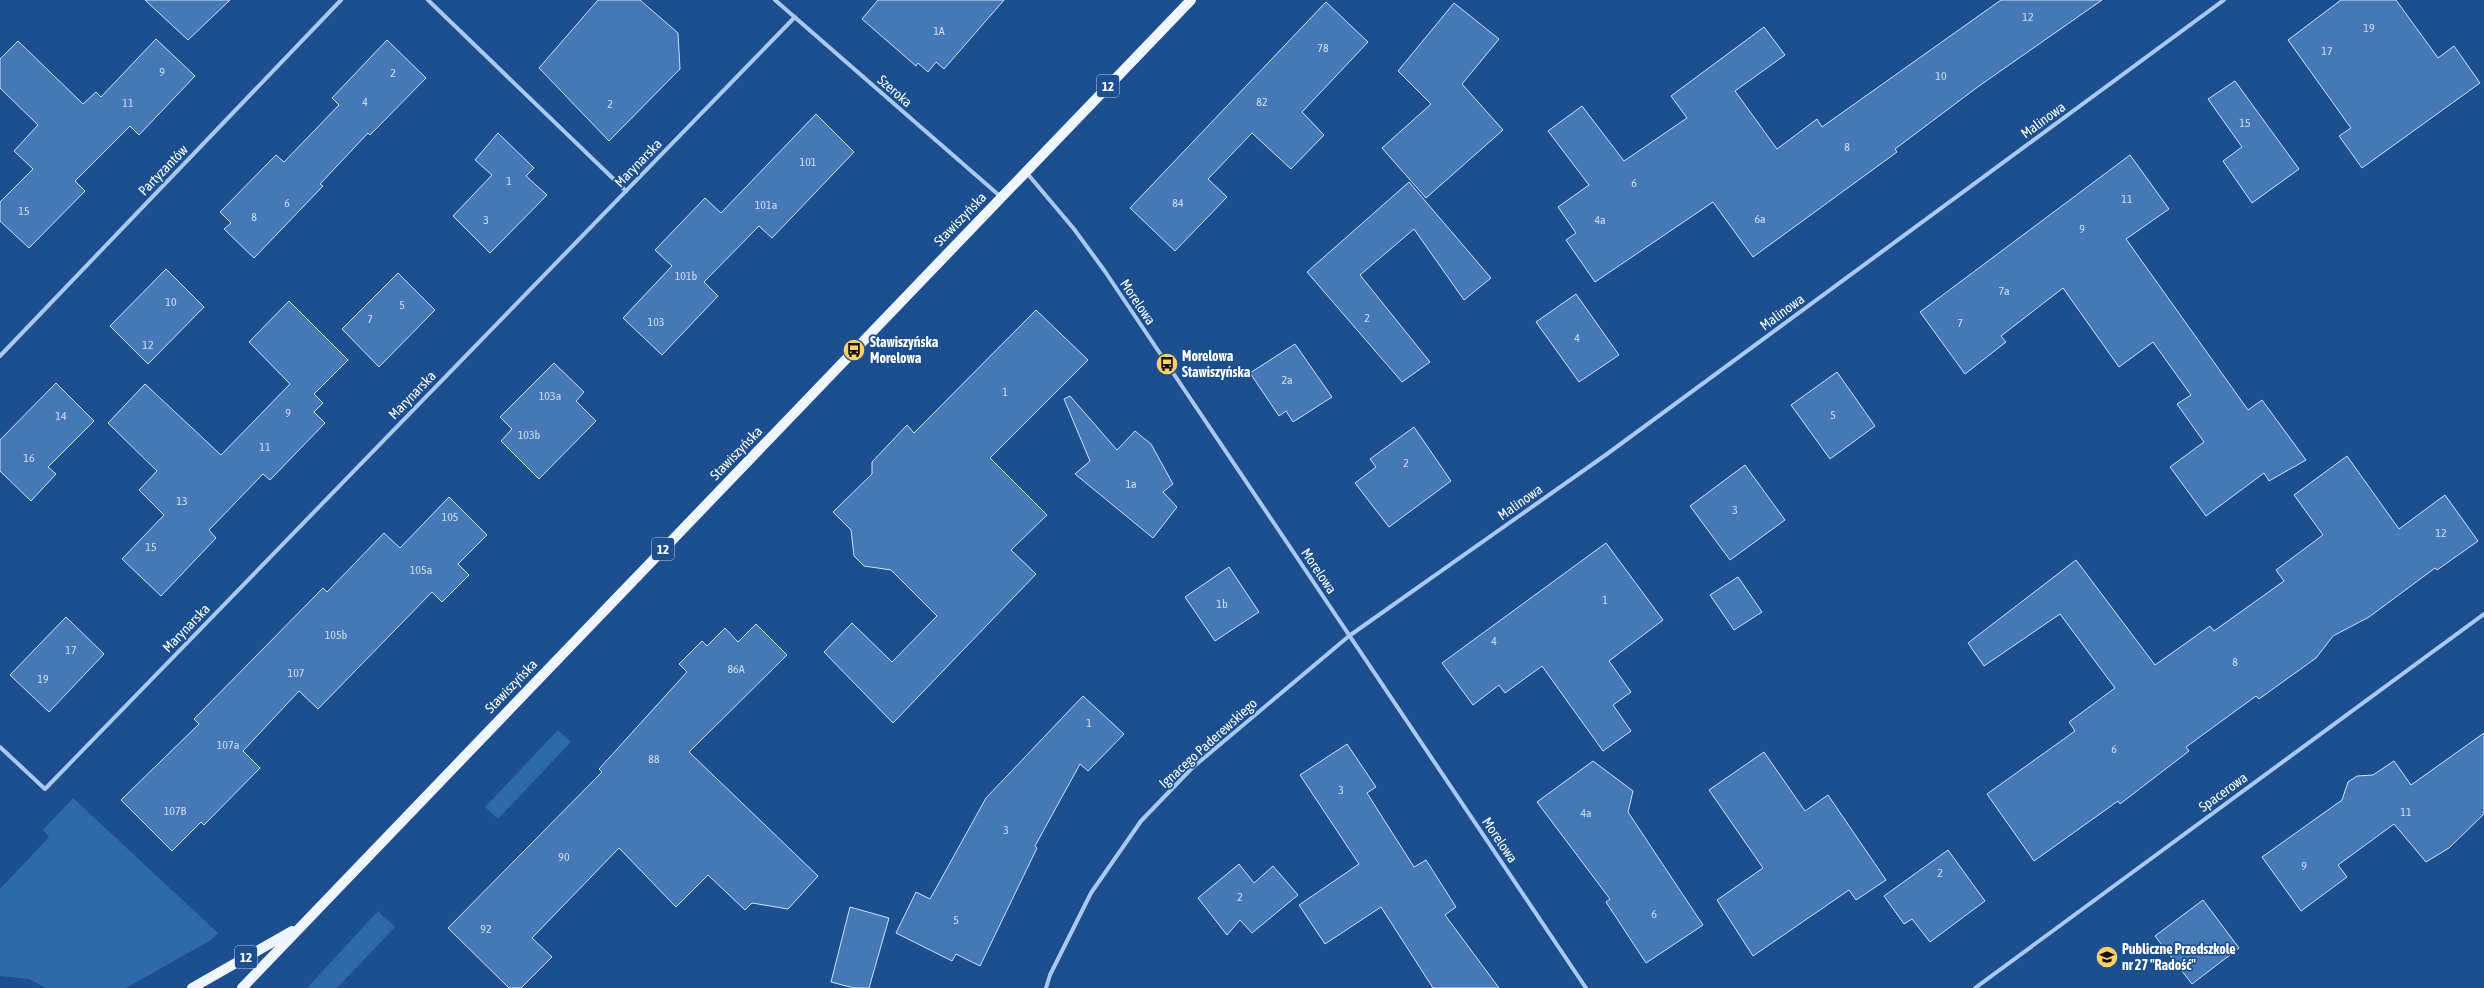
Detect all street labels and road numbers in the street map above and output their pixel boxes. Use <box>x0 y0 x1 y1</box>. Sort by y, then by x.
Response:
street label: Szeroka <box>874 72 916 110</box>
road number: 12 <box>1097 75 1119 97</box>
street label: Malinowa <box>2018 99 2068 141</box>
street label: Marynarska <box>611 136 665 190</box>
street label: Partyzantów <box>135 141 191 199</box>
street label: Stawiszyńska <box>931 189 989 249</box>
street label: Morelowa <box>1117 276 1159 328</box>
street label: Malinowa <box>1757 291 1807 333</box>
street label: Marynarska <box>385 368 439 422</box>
street label: Stawiszyńska <box>707 423 765 483</box>
street label: Malinowa <box>1495 481 1545 523</box>
road number: 12 <box>652 538 674 560</box>
street label: Morelowa <box>1298 545 1340 597</box>
street label: Marynarska <box>159 601 213 655</box>
street label: Stawiszyńska <box>482 656 540 716</box>
street label: Ignacego Paderewskiego <box>1156 695 1260 791</box>
street label: Spacerowa <box>2196 769 2250 815</box>
street label: Morelowa <box>1479 814 1521 866</box>
road number: 12 <box>235 946 257 968</box>

